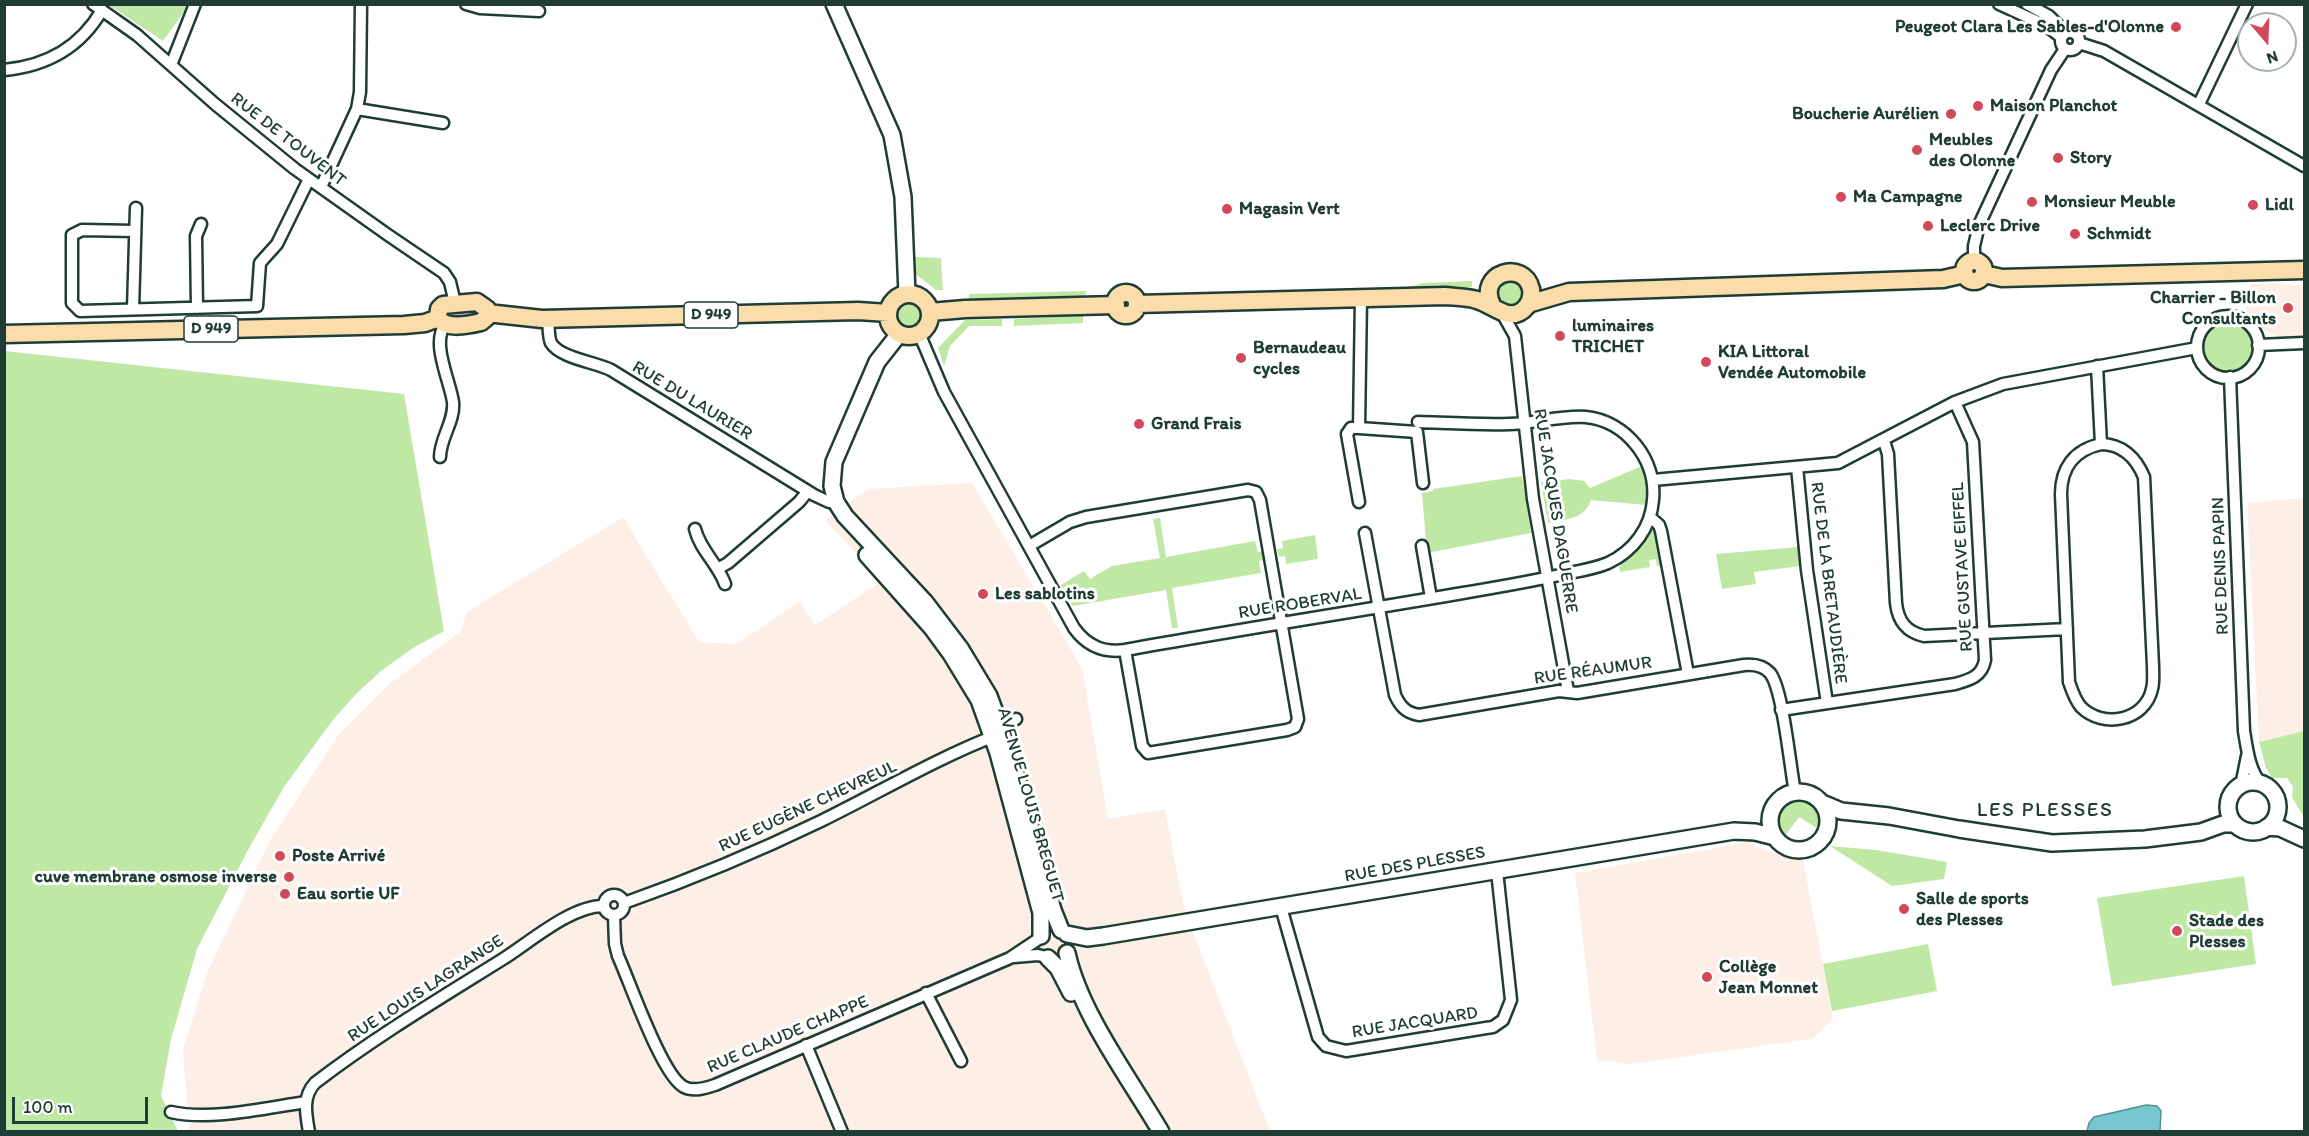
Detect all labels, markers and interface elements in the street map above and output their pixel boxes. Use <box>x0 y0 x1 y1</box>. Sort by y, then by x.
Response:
north arrow <box>2237 12 2297 72</box>
place label: Peugeot Clara Les Sables-d'Olonne <box>1895 16 2164 38</box>
marker: Peugeot Clara Les Sables-d'Olonne <box>2169 20 2183 34</box>
text: N <box>2264 47 2281 68</box>
street label: RUE DE TOUVENT <box>226 88 350 192</box>
place label: Maison Planchot <box>1990 95 2117 117</box>
marker: Maison Planchot <box>1971 99 1985 113</box>
place label: Boucherie Aurélien <box>1792 103 1939 125</box>
marker: Boucherie Aurélien <box>1944 107 1958 121</box>
place label: Meubles des Olonne <box>1929 129 2015 172</box>
marker: Meubles des Olonne <box>1910 143 1924 157</box>
place label: Story <box>2070 147 2111 169</box>
marker: Story <box>2051 151 2065 165</box>
place label: Ma Campagne <box>1853 186 1962 208</box>
marker: Ma Campagne <box>1834 190 1848 204</box>
place label: Monsieur Meuble <box>2044 191 2176 213</box>
place label: Lidl <box>2265 194 2294 216</box>
marker: Monsieur Meuble <box>2025 195 2039 209</box>
place label: Magasin Vert <box>1239 198 1340 220</box>
marker: Lidl <box>2246 198 2260 212</box>
marker: Magasin Vert <box>1220 202 1234 216</box>
place label: Leclerc Drive <box>1940 215 2040 237</box>
marker: Leclerc Drive <box>1921 219 1935 233</box>
place label: Schmidt <box>2087 223 2151 245</box>
marker: Schmidt <box>2068 227 2082 241</box>
place label: Charrier - Billon Consultants <box>2150 287 2276 330</box>
marker: Charrier - Billon Consultants <box>2281 301 2295 315</box>
road number: D 949 <box>684 302 738 328</box>
place label: luminaires TRICHET <box>1572 315 1654 358</box>
road number: D 949 <box>184 316 238 342</box>
marker: luminaires TRICHET <box>1553 329 1567 343</box>
place label: Bernaudeau cycles <box>1253 337 1346 380</box>
place label: KIA Littoral Vendée Automobile <box>1718 341 1866 384</box>
marker: Bernaudeau cycles <box>1234 351 1248 365</box>
marker: KIA Littoral Vendée Automobile <box>1699 355 1713 369</box>
street label: RUE DU LAURIER <box>628 357 756 445</box>
street label: RUE JACQUES DAGUERRE <box>1528 407 1582 615</box>
place label: Grand Frais <box>1151 413 1242 435</box>
marker: Grand Frais <box>1132 417 1146 431</box>
street label: RUE DE LA BRETAUDIÈRE <box>1805 481 1851 685</box>
street label: RUE GUSTAVE EIFFEL <box>1948 482 1978 652</box>
street label: RUE DENIS PAPIN <box>2208 497 2234 635</box>
place label: Les sablotins <box>995 583 1095 605</box>
street label: RUE ROBERVAL <box>1237 584 1363 624</box>
marker: Les sablotins <box>976 587 990 601</box>
street label: RUE RÉAUMUR <box>1533 652 1653 690</box>
street label: AVENUE LOUIS BREGUET <box>992 705 1068 905</box>
street label: RUE EUGÈNE CHEVREUL <box>716 756 900 858</box>
district label: LES PLESSES <box>1977 798 2113 824</box>
street label: RUE DES PLESSES <box>1343 842 1487 888</box>
place label: Poste Arrivé <box>292 845 385 867</box>
marker: Poste Arrivé <box>273 849 287 863</box>
place label: cuve membrane osmose inverse <box>35 866 277 888</box>
marker: cuve membrane osmose inverse <box>282 870 296 884</box>
place label: Eau sortie UF <box>297 883 399 905</box>
marker: Eau sortie UF <box>278 887 292 901</box>
place label: Salle de sports des Plesses <box>1916 888 2029 930</box>
marker: Salle de sports des Plesses <box>1897 902 1911 916</box>
place label: Stade des Plesses <box>2189 910 2264 952</box>
marker: Stade des Plesses <box>2170 924 2184 938</box>
street label: RUE LOUIS LAGRANGE <box>344 930 508 1048</box>
place label: Collège Jean Monnet <box>1719 956 1818 998</box>
marker: Collège Jean Monnet <box>1700 970 1714 984</box>
street label: RUE CLAUDE CHAPPE <box>704 991 872 1079</box>
street label: RUE JACQUARD <box>1350 1002 1480 1044</box>
scale bar <box>15 1085 152 1123</box>
text: 100 m <box>23 1096 73 1118</box>

